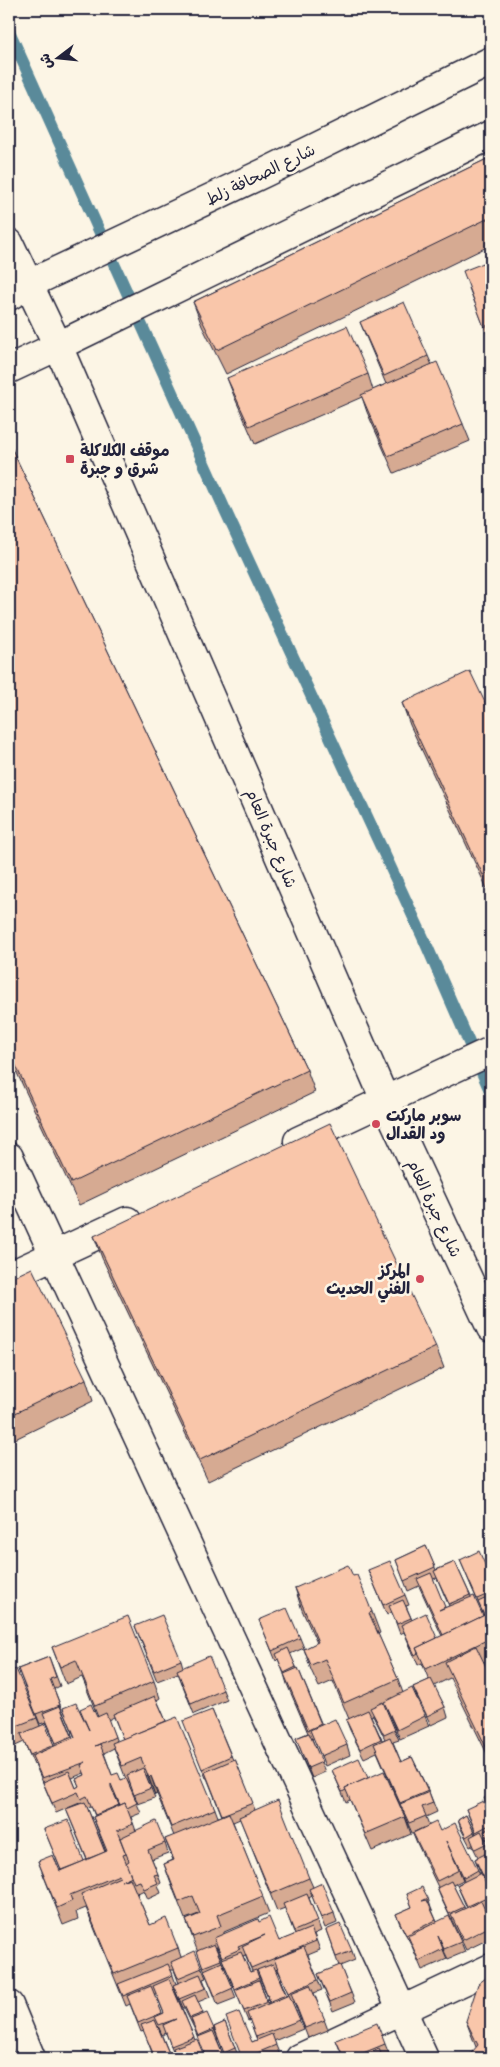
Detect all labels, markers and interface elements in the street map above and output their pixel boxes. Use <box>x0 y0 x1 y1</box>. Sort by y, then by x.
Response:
north arrow <box>32 32 82 82</box>
text: ش <box>36 51 57 71</box>
street label: شارع الصحافة زلط <box>202 140 319 211</box>
place label: موقف الكلاكلة شرق و جبرة <box>80 441 169 480</box>
marker: موقف الكلاكلة شرق و جبرة <box>64 453 76 465</box>
street label: شارع جبرة العام <box>239 786 301 892</box>
place label: سوبر ماركت ود القدال <box>386 1106 461 1145</box>
marker: سوبر ماركت ود القدال <box>370 1118 382 1130</box>
street label: شارع جبرة العام <box>401 1156 466 1261</box>
place label: المركز الفني الحديث <box>326 1261 410 1303</box>
marker: المركز الفني الحديث <box>414 1273 426 1285</box>

